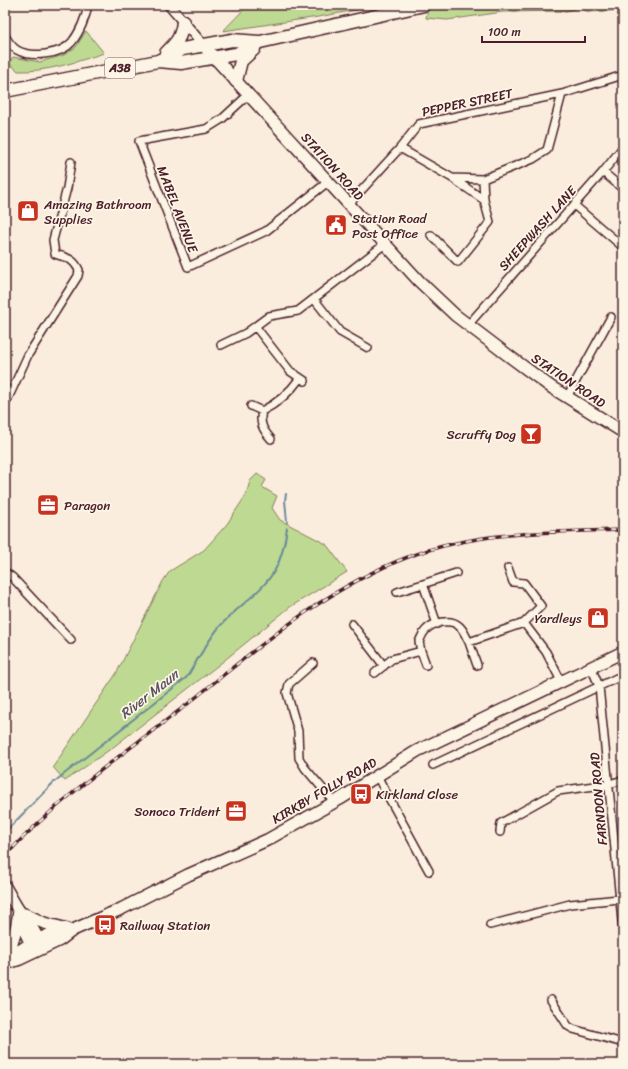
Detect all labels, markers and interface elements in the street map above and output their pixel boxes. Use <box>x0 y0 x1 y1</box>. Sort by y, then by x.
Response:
scale bar <box>482 18 585 44</box>
text: 100 m <box>488 21 521 43</box>
road number: A38 <box>105 58 135 78</box>
street label: PEPPER STREET <box>420 81 515 123</box>
street label: STATION ROAD <box>295 127 370 206</box>
street label: MABEL AVENUE <box>150 162 205 257</box>
street label: SHEEPWASH LANE <box>493 180 583 276</box>
place label: Amazing Bathroom Supplies <box>43 193 152 231</box>
shop icon: Amazing Bathroom Supplies <box>15 198 41 224</box>
place label: Station Road Post Office <box>352 207 428 245</box>
public building icon: Station Road Post Office <box>323 212 349 238</box>
street label: STATION ROAD <box>527 347 611 414</box>
bar icon: Scruffy Dog <box>518 421 544 447</box>
place label: Scruffy Dog <box>447 423 516 446</box>
office icon: Paragon <box>35 492 61 518</box>
place label: Paragon <box>64 494 110 517</box>
shop icon: Yardleys <box>585 605 611 631</box>
place label: Yardleys <box>534 607 582 630</box>
water label: River Maun <box>114 662 186 726</box>
street label: KIRKBY FOLLY ROAD <box>267 751 381 830</box>
street label: FARNDON ROAD <box>583 752 614 846</box>
bus stop icon: Kirkland Close <box>348 781 374 807</box>
place label: Kirkland Close <box>376 783 458 806</box>
office icon: Sonoco Trident <box>223 798 249 824</box>
place label: Sonoco Trident <box>134 800 221 823</box>
bus stop icon: Railway Station <box>92 912 118 938</box>
place label: Railway Station <box>120 914 210 937</box>

